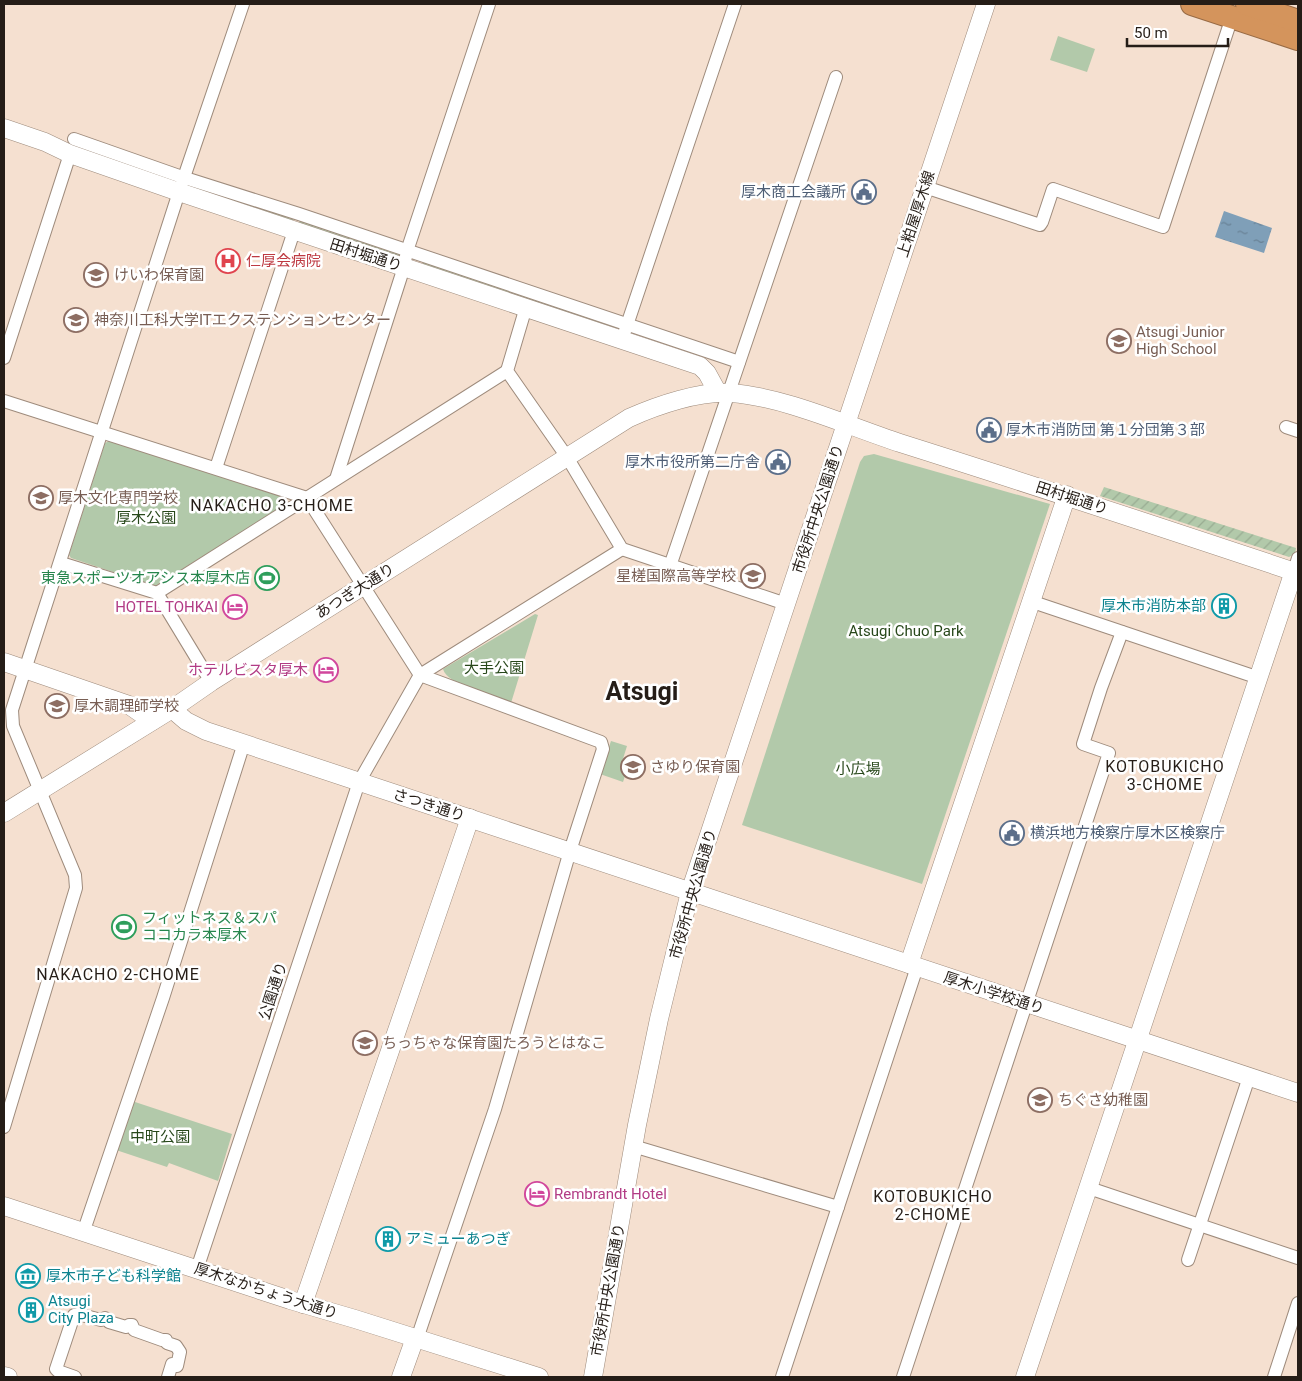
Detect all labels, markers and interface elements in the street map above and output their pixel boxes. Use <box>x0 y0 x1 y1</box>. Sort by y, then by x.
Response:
scale bar <box>1127 15 1228 47</box>
text: 50 m <box>1134 24 1168 42</box>
street label: 上粕屋厚木線 <box>894 168 938 260</box>
public building icon: 厚木商工会議所 <box>851 179 877 205</box>
place label: 厚木商工会議所 <box>741 183 846 201</box>
street label: 田村堀通り <box>328 235 404 275</box>
hospital icon: 仁厚会病院 <box>215 248 241 274</box>
place label: 仁厚会病院 <box>246 252 321 270</box>
school or university icon: けいわ保育園 <box>83 262 109 288</box>
place label: けいわ保育園 <box>114 266 204 284</box>
school or university icon: 神奈川工科大学ITエクステンションセンター <box>63 307 89 333</box>
place label: 神奈川工科大学ITエクステンションセンター <box>94 311 391 329</box>
place label: Atsugi Junior High School <box>1136 323 1224 358</box>
school or university icon: Atsugi Junior High School <box>1106 328 1132 354</box>
public building icon: 厚木市消防団 第１分団第３部 <box>976 417 1002 443</box>
place label: 厚木市消防団 第１分団第３部 <box>1006 421 1205 439</box>
street label: 市役所中央公園通り <box>789 442 847 576</box>
public building icon: 厚木市役所第二庁舎 <box>765 449 791 475</box>
place label: 厚木市役所第二庁舎 <box>625 453 760 471</box>
street label: 田村堀通り <box>1034 478 1110 518</box>
school or university icon: 厚木文化専門学校 <box>28 485 54 511</box>
place label: 厚木文化専門学校 <box>58 489 178 507</box>
district label: NAKACHO 3-CHOME <box>190 496 354 515</box>
park label: 厚木公園 <box>116 509 176 527</box>
street label: あつぎ大通り <box>312 560 398 622</box>
school or university icon: 星槎国際高等学校 <box>740 563 766 589</box>
sports icon: 東急スポーツオアシス本厚木店 <box>254 565 280 591</box>
place label: 星槎国際高等学校 <box>616 567 736 585</box>
place label: 東急スポーツオアシス本厚木店 <box>41 569 250 587</box>
building icon: 厚木市消防本部 <box>1211 593 1237 619</box>
hotel icon: HOTEL TOHKAI <box>222 594 248 620</box>
place label: 厚木市消防本部 <box>1101 597 1206 615</box>
place label: HOTEL TOHKAI <box>115 598 218 616</box>
park label: Atsugi Chuo Park <box>848 622 964 640</box>
hotel icon: ホテルビスタ厚木 <box>313 657 339 683</box>
park label: 大手公園 <box>464 659 524 677</box>
place label: ホテルビスタ厚木 <box>188 661 308 679</box>
district label: Atsugi <box>606 677 678 706</box>
school or university icon: 厚木調理師学校 <box>44 693 70 719</box>
place label: 厚木調理師学校 <box>74 697 179 715</box>
school or university icon: さゆり保育園 <box>620 754 646 780</box>
district label: KOTOBUKICHO 3-CHOME <box>1105 757 1225 794</box>
place label: さゆり保育園 <box>650 758 740 776</box>
park label: 小広場 <box>835 760 881 778</box>
street label: さつき通り <box>391 785 467 825</box>
public building icon: 横浜地方検察庁厚木区検察庁 <box>999 820 1025 846</box>
place label: 横浜地方検察庁厚木区検察庁 <box>1030 824 1225 842</box>
street label: 市役所中央公園通り <box>666 827 720 961</box>
place label: フィットネス＆スパ ココカラ本厚木 <box>142 909 277 944</box>
sports icon: フィットネス＆スパ ココカラ本厚木 <box>111 914 137 940</box>
street label: 公園通り <box>255 960 291 1022</box>
district label: NAKACHO 2-CHOME <box>36 965 200 984</box>
street label: 厚木小学校通り <box>941 968 1047 1018</box>
school or university icon: ちっちゃな保育園たろうとはなこ <box>352 1030 378 1056</box>
place label: ちっちゃな保育園たろうとはなこ <box>382 1034 606 1052</box>
school or university icon: ちぐさ幼稚園 <box>1027 1087 1053 1113</box>
place label: ちぐさ幼稚園 <box>1058 1091 1148 1109</box>
park label: 中町公園 <box>130 1128 190 1146</box>
hotel icon: Rembrandt Hotel <box>524 1181 550 1207</box>
place label: Rembrandt Hotel <box>554 1185 667 1203</box>
district label: KOTOBUKICHO 2-CHOME <box>873 1187 993 1224</box>
street label: 市役所中央公園通り <box>587 1222 629 1358</box>
building icon: アミューあつぎ <box>375 1226 401 1252</box>
place label: アミューあつぎ <box>406 1230 511 1248</box>
street label: 厚木なかちょう大通り <box>192 1259 340 1323</box>
museum icon: 厚木市子ども科学館 <box>15 1263 41 1289</box>
place label: 厚木市子ども科学館 <box>46 1267 181 1285</box>
place label: Atsugi City Plaza <box>48 1292 114 1327</box>
building icon: Atsugi City Plaza <box>18 1297 44 1323</box>

